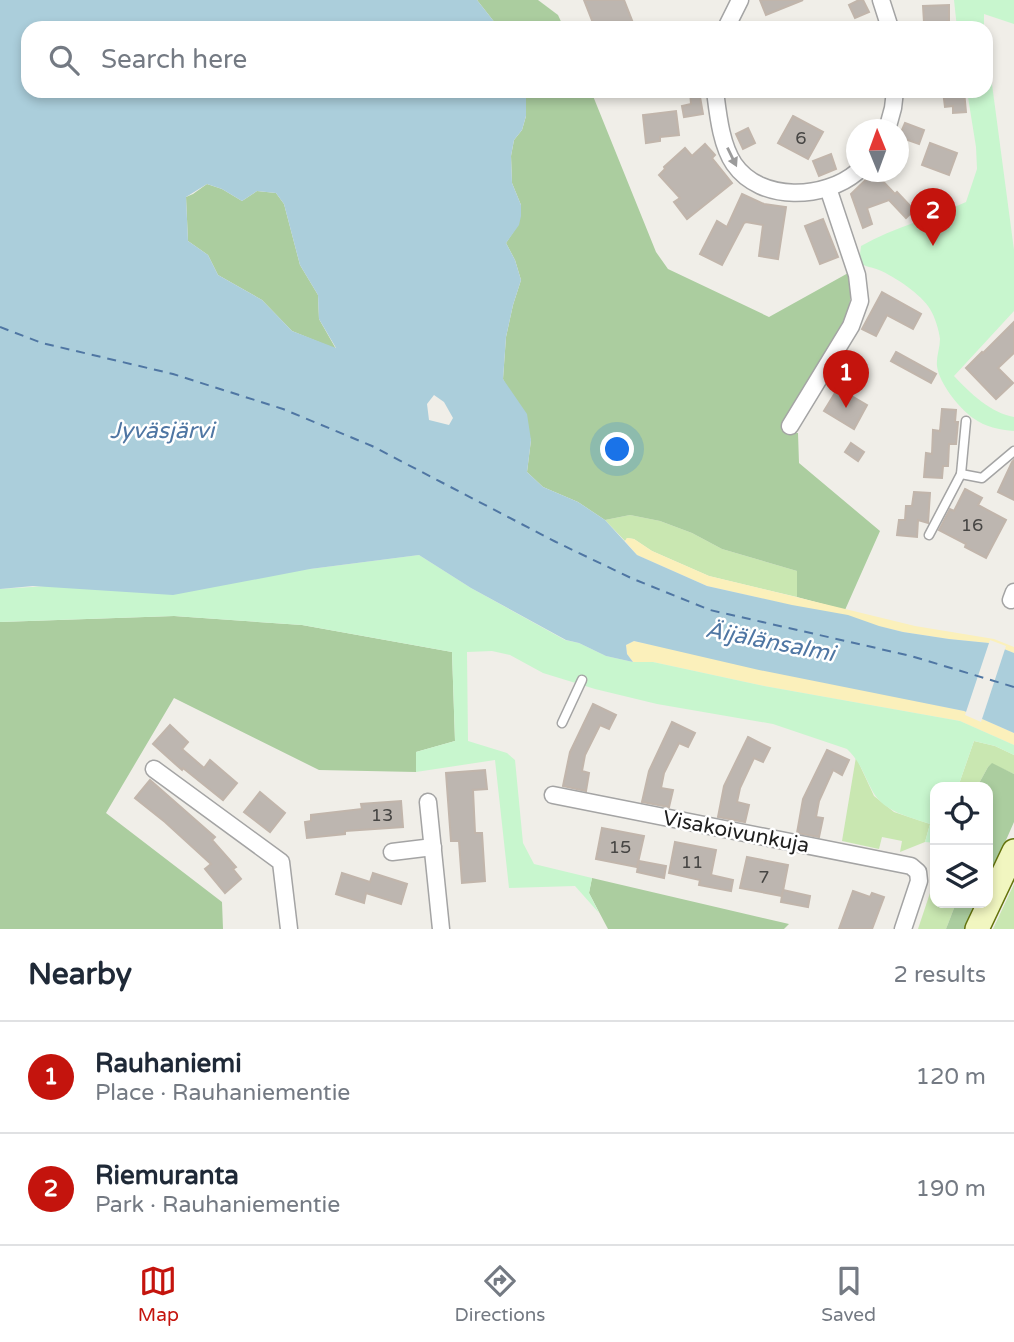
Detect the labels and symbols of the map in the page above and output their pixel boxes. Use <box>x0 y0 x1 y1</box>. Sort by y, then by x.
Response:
north arrow <box>846 119 909 182</box>
house number: 6 <box>795 127 807 149</box>
one-way arrow <box>725 147 737 167</box>
pin: 2 <box>910 188 956 246</box>
pin: 1 <box>823 350 869 408</box>
water label: Jyväsjärvi <box>110 417 218 445</box>
your location <box>600 432 634 466</box>
house number: 16 <box>961 514 983 536</box>
water label: Äijälänsalmi <box>703 616 840 669</box>
house number: 13 <box>371 804 393 826</box>
street label: Visakoivunkuja <box>661 806 811 858</box>
house number: 15 <box>609 836 631 858</box>
house number: 11 <box>681 851 703 873</box>
house number: 7 <box>758 866 770 888</box>

